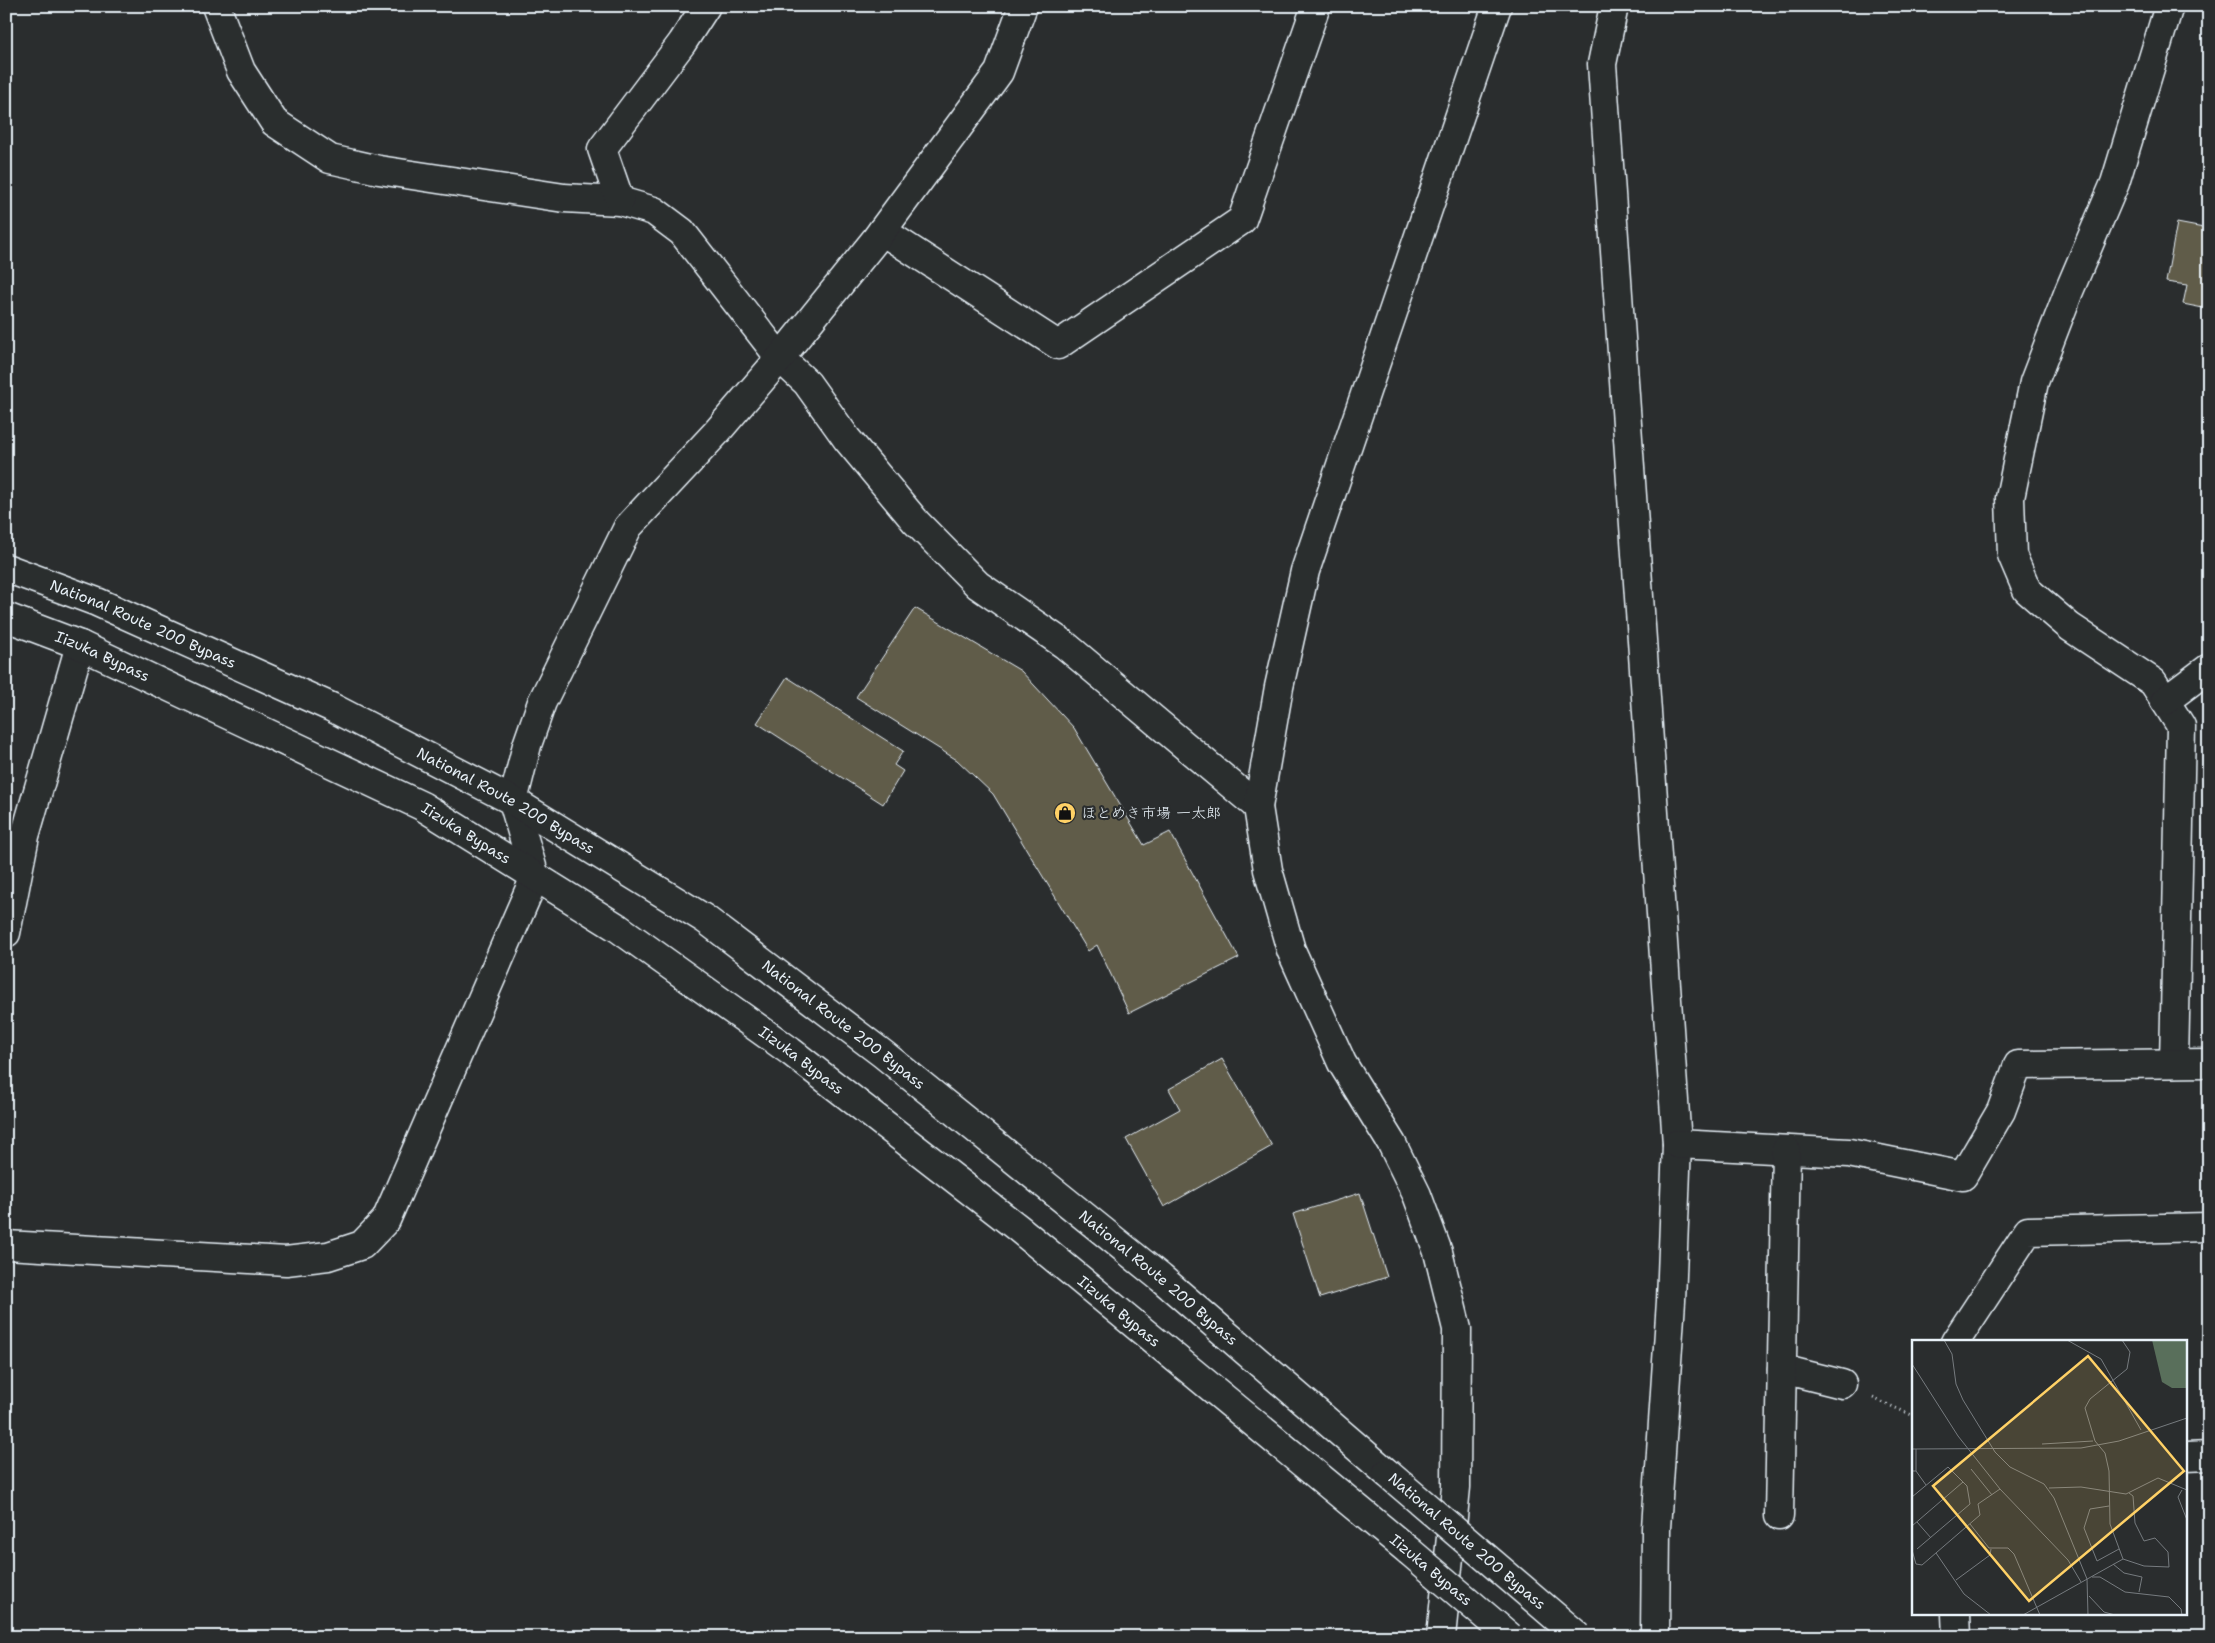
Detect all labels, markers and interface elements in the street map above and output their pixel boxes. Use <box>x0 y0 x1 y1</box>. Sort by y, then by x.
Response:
street label: National Route 200 Bypass <box>47 575 239 673</box>
street label: Iizuka Bypass <box>52 626 153 686</box>
street label: National Route 200 Bypass <box>413 743 598 859</box>
street label: Iizuka Bypass <box>418 798 515 869</box>
shop icon: ほとめき市場 一太郎 <box>1053 801 1077 825</box>
place label: ほとめき市場 一太郎 <box>1081 803 1221 823</box>
street label: National Route 200 Bypass <box>758 956 929 1094</box>
street label: Iizuka Bypass <box>755 1022 848 1099</box>
street label: National Route 200 Bypass <box>1075 1206 1242 1350</box>
street label: Iizuka Bypass <box>1073 1271 1165 1351</box>
inset map <box>1912 1340 2188 1616</box>
street label: National Route 200 Bypass <box>1384 1468 1550 1614</box>
street label: Iizuka Bypass <box>1386 1530 1476 1610</box>

